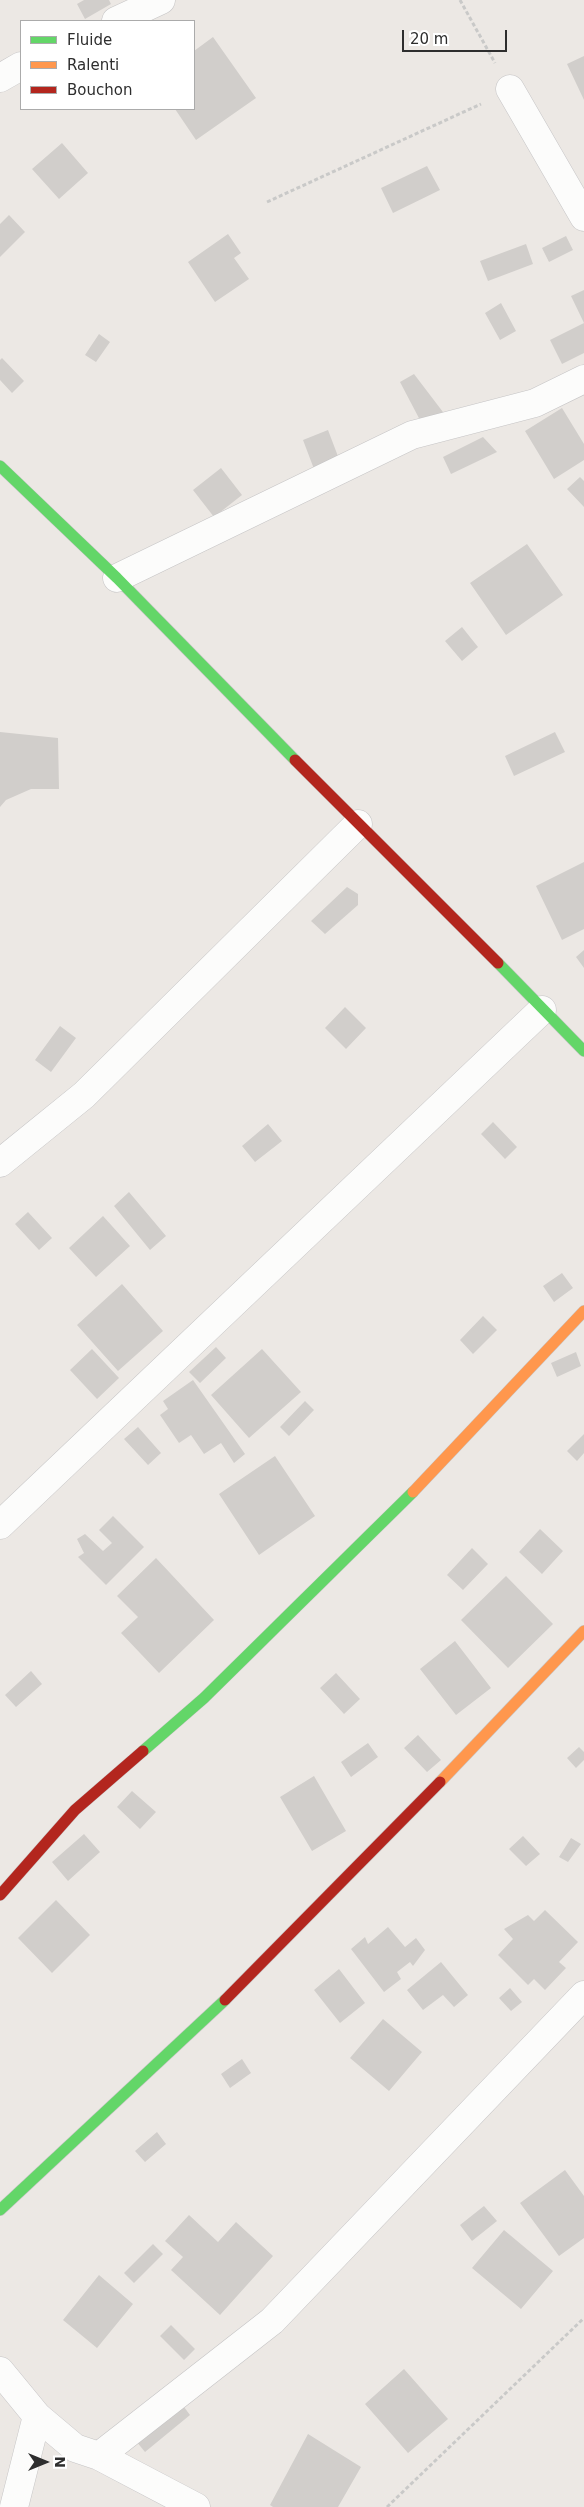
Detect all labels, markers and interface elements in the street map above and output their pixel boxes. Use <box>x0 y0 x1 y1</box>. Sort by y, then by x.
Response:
legend <box>20 20 195 110</box>
scale bar <box>404 20 509 52</box>
text: 20 m <box>410 30 448 48</box>
text: Fluide <box>67 31 112 49</box>
text: Ralenti <box>67 56 119 74</box>
text: Bouchon <box>67 81 132 99</box>
north arrow <box>20 2437 70 2487</box>
text: N <box>52 2456 68 2468</box>

